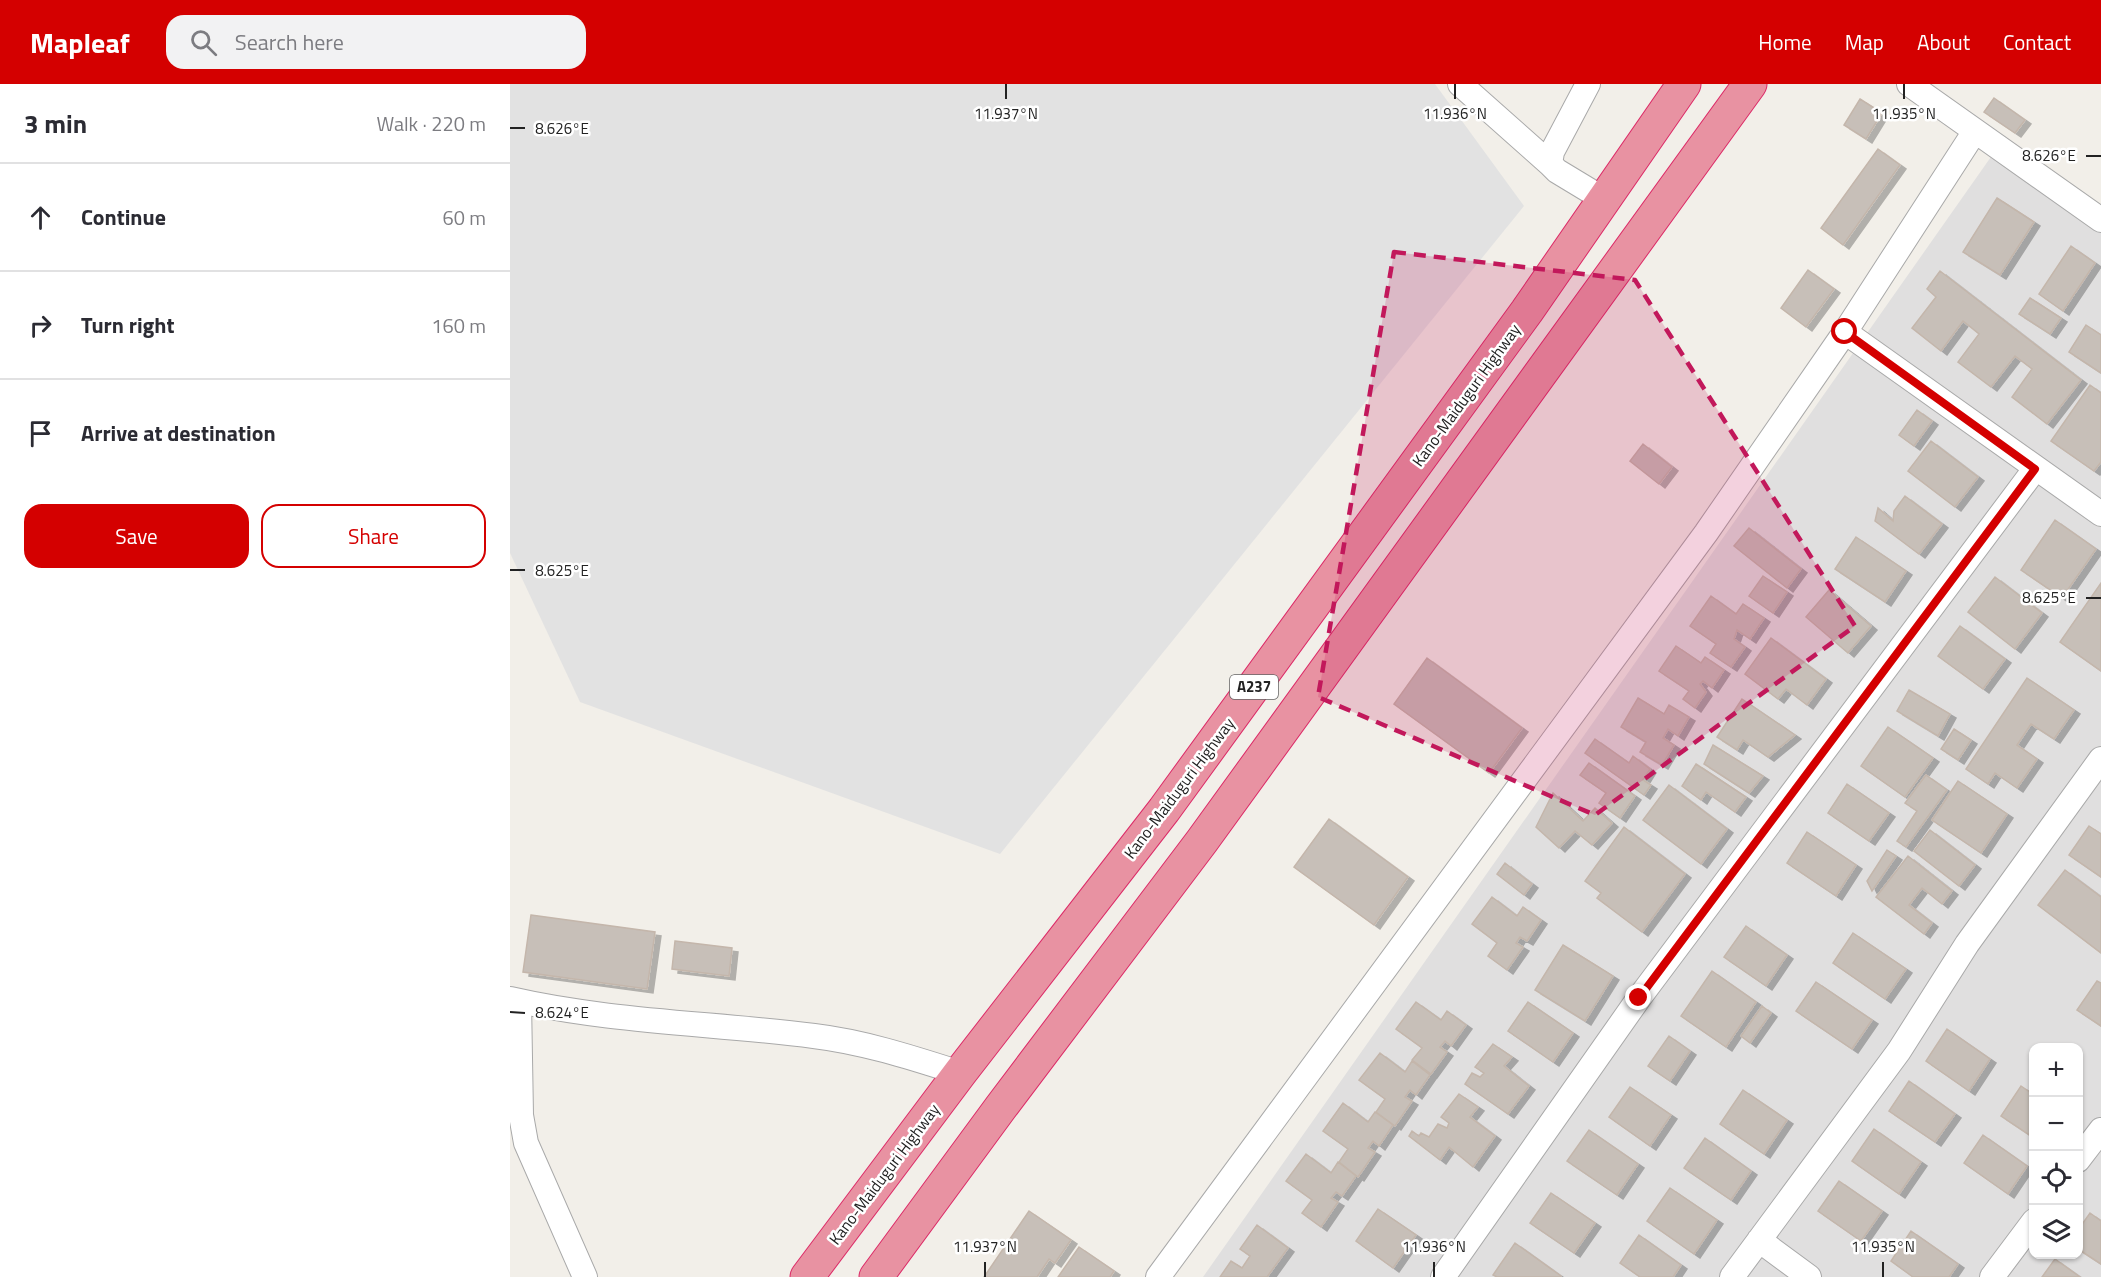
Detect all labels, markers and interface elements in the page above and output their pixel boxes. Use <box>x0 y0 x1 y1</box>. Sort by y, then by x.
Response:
search box <box>166 15 586 69</box>
text: Mapleaf <box>30 21 130 64</box>
text: Search here <box>235 25 344 59</box>
icon: search <box>187 26 220 59</box>
text: Home <box>1758 26 1812 58</box>
text: Map <box>1845 26 1884 58</box>
text: About <box>1917 26 1970 58</box>
text: Contact <box>2003 26 2071 58</box>
text: 11.937°N <box>974 102 1038 125</box>
text: 11.936°N <box>1423 102 1487 125</box>
text: 11.935°N <box>1872 102 1936 125</box>
text: 3 min <box>24 104 87 143</box>
text: Walk · 220 m <box>377 108 486 139</box>
text: 8.626°E <box>535 117 589 140</box>
text: 8.626°E <box>2022 144 2076 167</box>
text: Continue <box>81 200 166 234</box>
icon: ahead <box>24 201 57 234</box>
text: 60 m <box>442 202 486 233</box>
text: Turn right <box>81 308 175 342</box>
icon: right <box>24 309 57 342</box>
text: 160 m <box>431 310 486 341</box>
street label: Kano-Maiduguri Highway <box>1406 318 1526 471</box>
route start <box>1831 318 1857 344</box>
text: Arrive at destination <box>81 416 276 450</box>
icon: arrive <box>24 417 57 450</box>
button: Save <box>24 504 249 568</box>
button: Share <box>261 504 486 568</box>
text: 8.625°E <box>535 559 589 582</box>
text: 8.625°E <box>2022 586 2076 609</box>
road number: A237 <box>1230 675 1278 699</box>
street label: Kano-Maiduguri Highway <box>1118 712 1240 864</box>
route end <box>1625 984 1651 1010</box>
text: 8.624°E <box>535 1001 589 1024</box>
map controls <box>2029 1043 2083 1259</box>
button: + <box>2029 1043 2083 1097</box>
button: − <box>2029 1097 2083 1151</box>
street label: Kano-Maiduguri Highway <box>823 1098 945 1250</box>
button: locate <box>2029 1151 2083 1205</box>
button: layers <box>2029 1205 2083 1259</box>
text: 11.937°N <box>953 1235 1017 1258</box>
text: 11.936°N <box>1402 1235 1466 1258</box>
text: 11.935°N <box>1851 1235 1915 1258</box>

